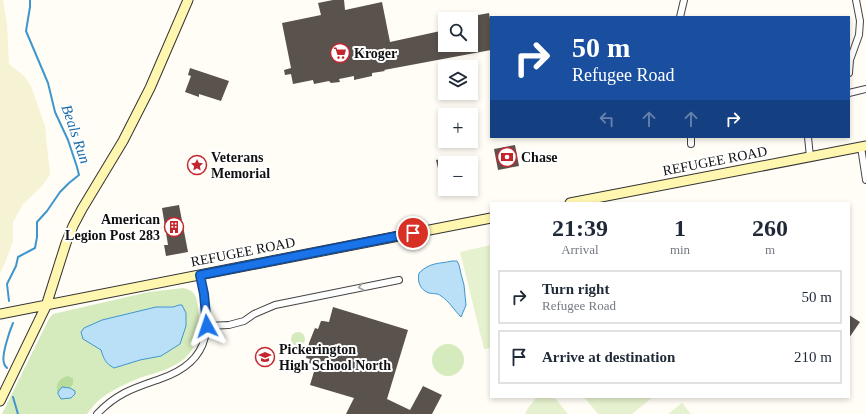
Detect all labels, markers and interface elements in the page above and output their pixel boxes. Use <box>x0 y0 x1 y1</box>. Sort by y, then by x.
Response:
map controls <box>438 12 478 196</box>
button: search <box>438 12 478 52</box>
icon: right <box>506 32 558 84</box>
text: 50 m <box>572 32 630 63</box>
supermarket icon: Kroger <box>329 42 351 64</box>
place label: Kroger <box>354 46 397 61</box>
button: layers <box>438 60 478 100</box>
text: Refugee Road <box>572 65 674 85</box>
water label: Beals Run <box>58 102 94 166</box>
button: + <box>438 108 478 148</box>
icon: left <box>596 108 618 130</box>
icon: ahead <box>638 108 660 130</box>
icon: ahead <box>680 108 702 130</box>
icon: right <box>722 108 744 130</box>
street label: REFUGEE ROAD <box>661 144 769 178</box>
bank icon: Chase <box>496 146 518 168</box>
place label: Veterans Memorial <box>211 150 270 181</box>
place label: Chase <box>521 150 558 165</box>
place icon: Veterans Memorial <box>186 154 208 176</box>
button: − <box>438 156 478 196</box>
place label: American Legion Post 283 <box>65 212 160 243</box>
text: 21:39 <box>552 215 608 241</box>
text: 1 <box>674 215 686 241</box>
text: 260 <box>752 215 788 241</box>
building icon: American Legion Post 283 <box>163 216 185 238</box>
pin <box>396 216 430 250</box>
icon: arrive <box>402 222 424 244</box>
street label: REFUGEE ROAD <box>189 235 297 269</box>
text: Arrival <box>561 242 599 257</box>
text: min <box>670 242 690 257</box>
text: m <box>765 242 775 257</box>
text: Turn right <box>542 281 609 297</box>
one-way arrow <box>358 283 364 291</box>
icon: right <box>508 286 530 308</box>
text: 50 m <box>802 289 832 305</box>
text: Refugee Road <box>542 298 616 313</box>
position arrow <box>186 305 228 347</box>
place label: Pickerington High School North <box>279 342 391 373</box>
school or university icon: Pickerington High School North <box>254 346 276 368</box>
icon: arrive <box>508 346 530 368</box>
text: Arrive at destination <box>542 349 675 365</box>
text: 210 m <box>794 349 832 365</box>

